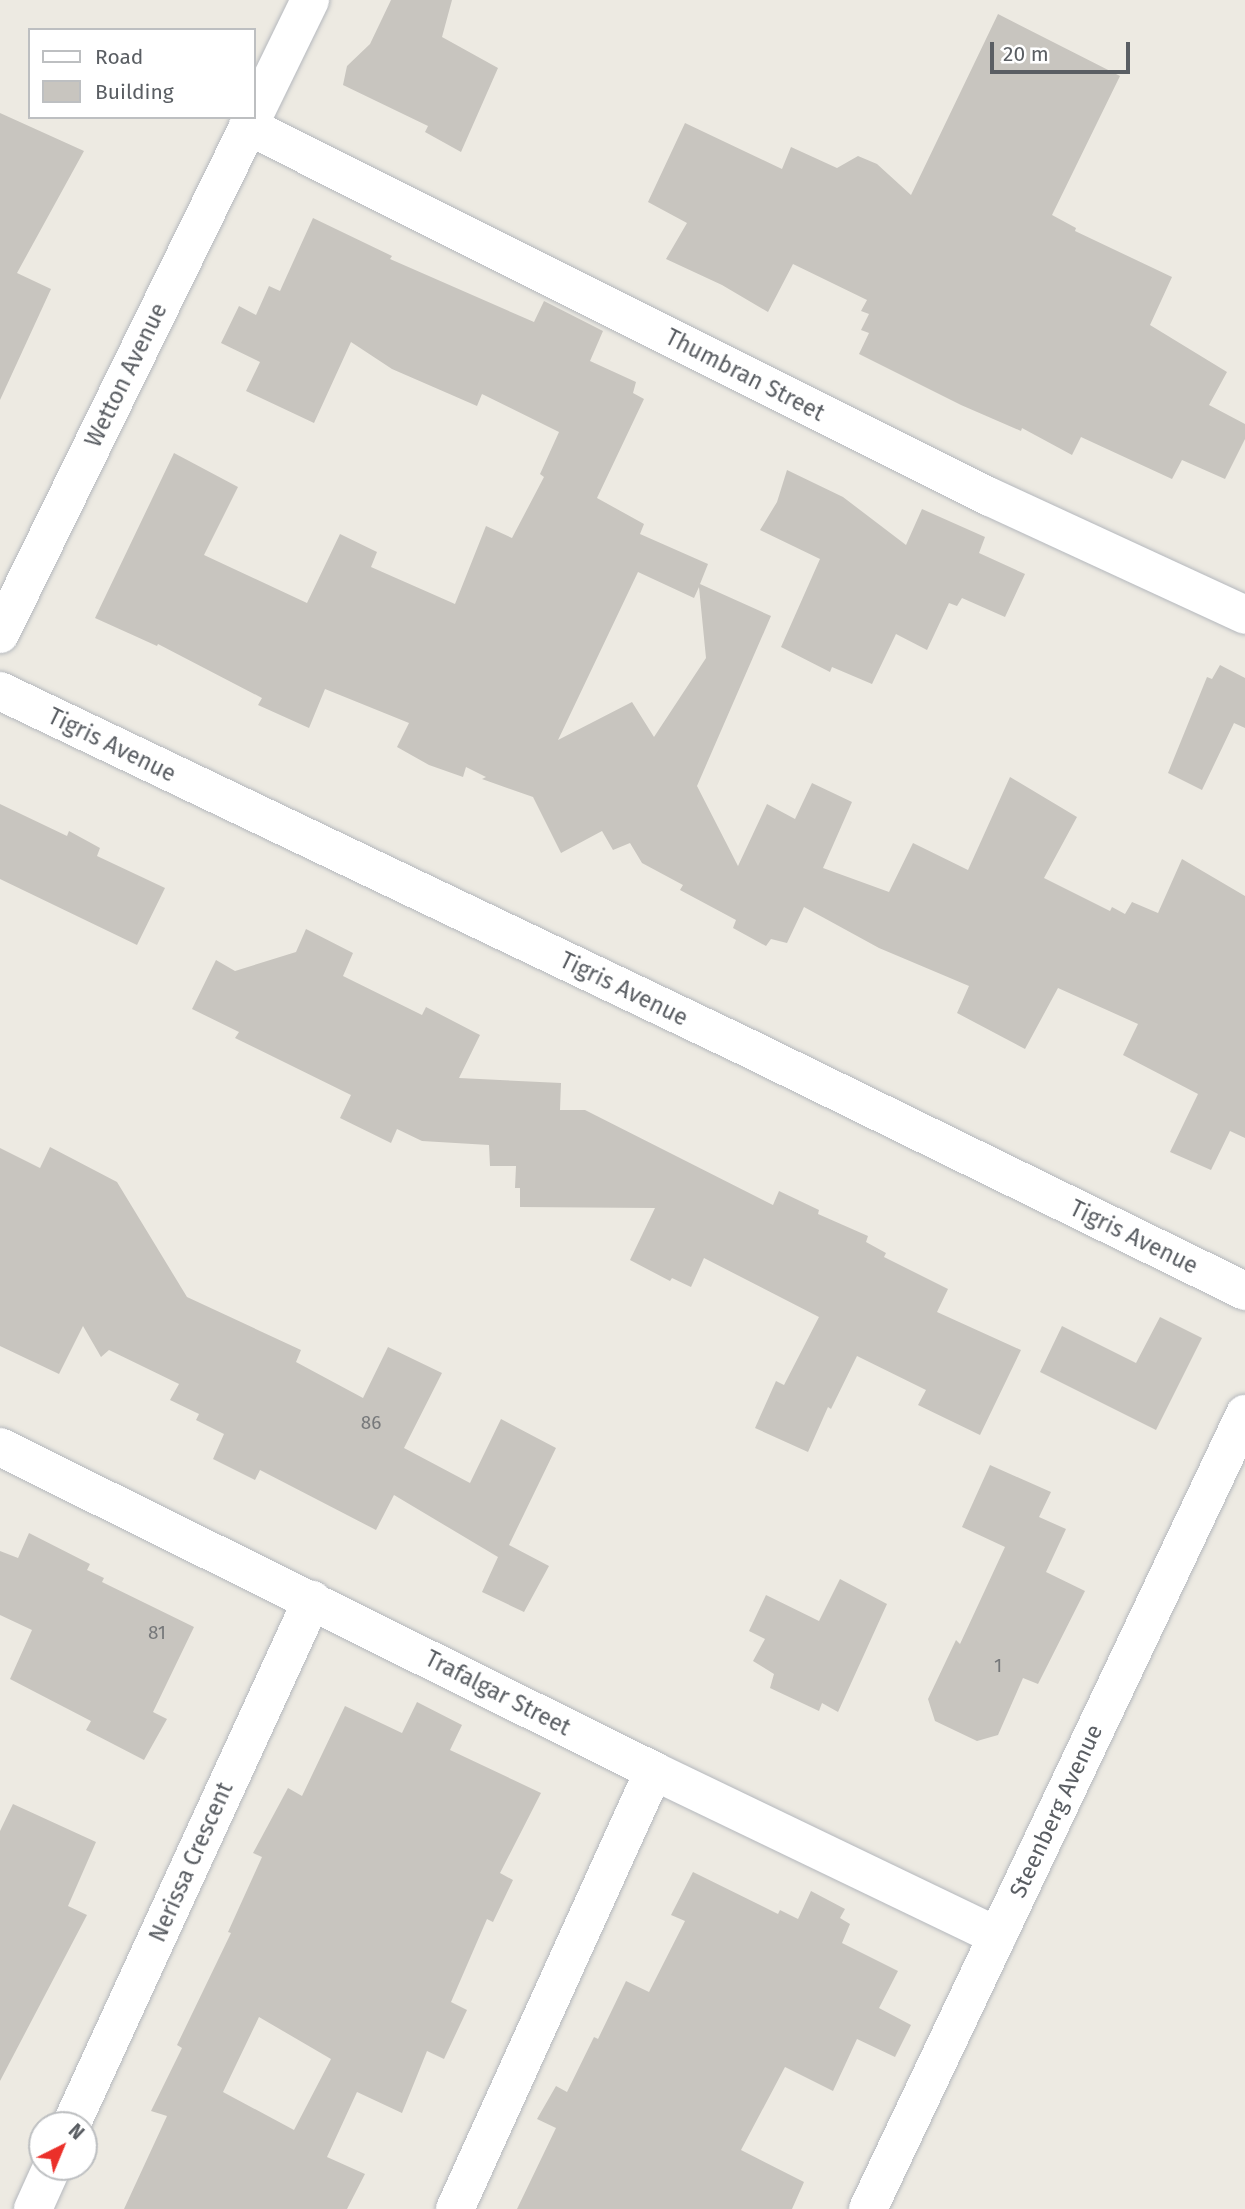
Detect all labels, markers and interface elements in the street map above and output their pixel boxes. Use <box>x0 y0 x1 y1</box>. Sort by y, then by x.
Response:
legend <box>28 28 256 119</box>
scale bar <box>993 28 1133 72</box>
text: 20 m <box>1003 41 1049 67</box>
text: Road <box>95 44 143 70</box>
text: Building <box>95 79 174 105</box>
street label: Wetton Avenue <box>79 298 173 452</box>
street label: Thumbran Street <box>661 323 829 427</box>
street label: Tigris Avenue <box>44 702 180 788</box>
street label: Tigris Avenue <box>556 946 692 1032</box>
street label: Tigris Avenue <box>1066 1194 1202 1280</box>
house number: 86 <box>361 1412 381 1434</box>
house number: 81 <box>148 1622 166 1644</box>
street label: Trafalgar Street <box>421 1645 575 1741</box>
house number: 1 <box>994 1655 1002 1677</box>
street label: Steenberg Avenue <box>1004 1720 1108 1902</box>
street label: Nerissa Crescent <box>143 1778 239 1946</box>
north arrow <box>28 2111 98 2181</box>
text: N <box>64 2119 89 2144</box>

